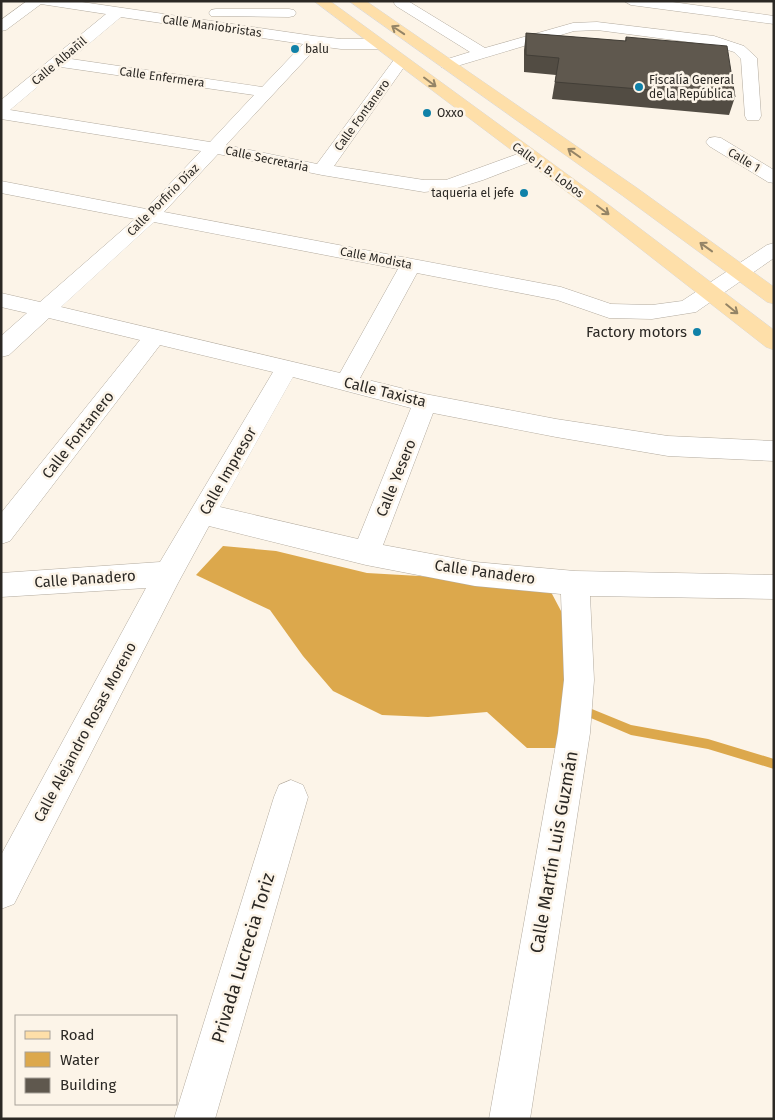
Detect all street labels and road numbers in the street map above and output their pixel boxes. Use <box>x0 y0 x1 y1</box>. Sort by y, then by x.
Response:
street label: Calle Maniobristas <box>162 12 263 40</box>
street label: Calle Albañil <box>29 34 90 88</box>
street label: Calle Enfermera <box>119 64 205 90</box>
street label: Calle Fontanero <box>331 77 393 153</box>
street label: Calle J. B. Lobos <box>509 139 587 201</box>
street label: Calle Secretaria <box>224 143 310 175</box>
street label: Calle 1 <box>725 145 763 175</box>
street label: Calle Porfirio Díaz <box>124 161 202 239</box>
street label: Calle Modista <box>339 244 413 272</box>
street label: Calle Taxista <box>342 373 428 411</box>
street label: Calle Fontanero <box>38 388 118 482</box>
street label: Calle Impresor <box>196 424 260 518</box>
street label: Calle Yesero <box>372 437 420 519</box>
street label: Calle Panadero <box>434 556 536 588</box>
street label: Calle Panadero <box>34 566 136 592</box>
street label: Calle Alejandro Rosas Moreno <box>30 639 140 825</box>
street label: Calle Martín Luis Guzmán <box>525 749 583 955</box>
street label: Privada Lucrecia Toriz <box>207 870 279 1046</box>

